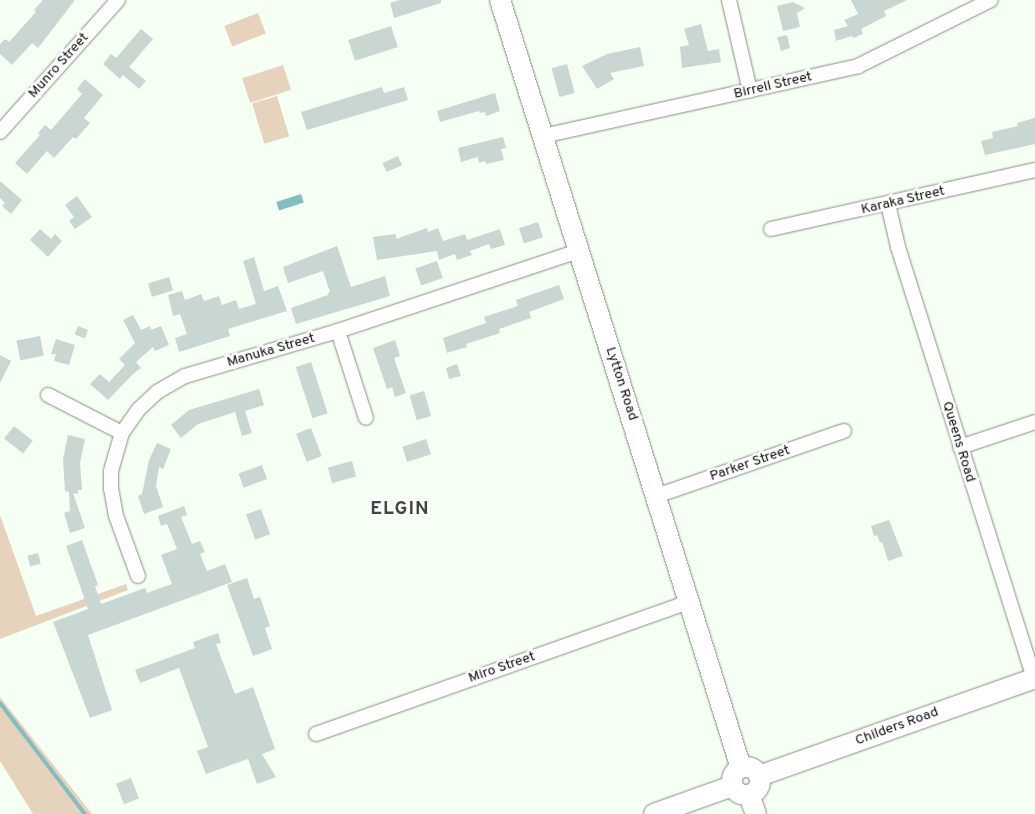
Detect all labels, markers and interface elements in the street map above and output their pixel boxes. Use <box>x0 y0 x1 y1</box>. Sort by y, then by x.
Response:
street label: Munro Street <box>25 30 93 102</box>
street label: Birrell Street <box>732 69 814 103</box>
street label: Karaka Street <box>860 183 946 219</box>
street label: Manuka Street <box>225 330 317 372</box>
street label: Lytton Road <box>601 345 641 423</box>
street label: Queens Road <box>938 400 978 484</box>
street label: Parker Street <box>708 442 792 486</box>
district label: ELGIN <box>370 499 430 521</box>
street label: Miro Street <box>466 649 538 687</box>
street label: Childers Road <box>853 704 941 750</box>

